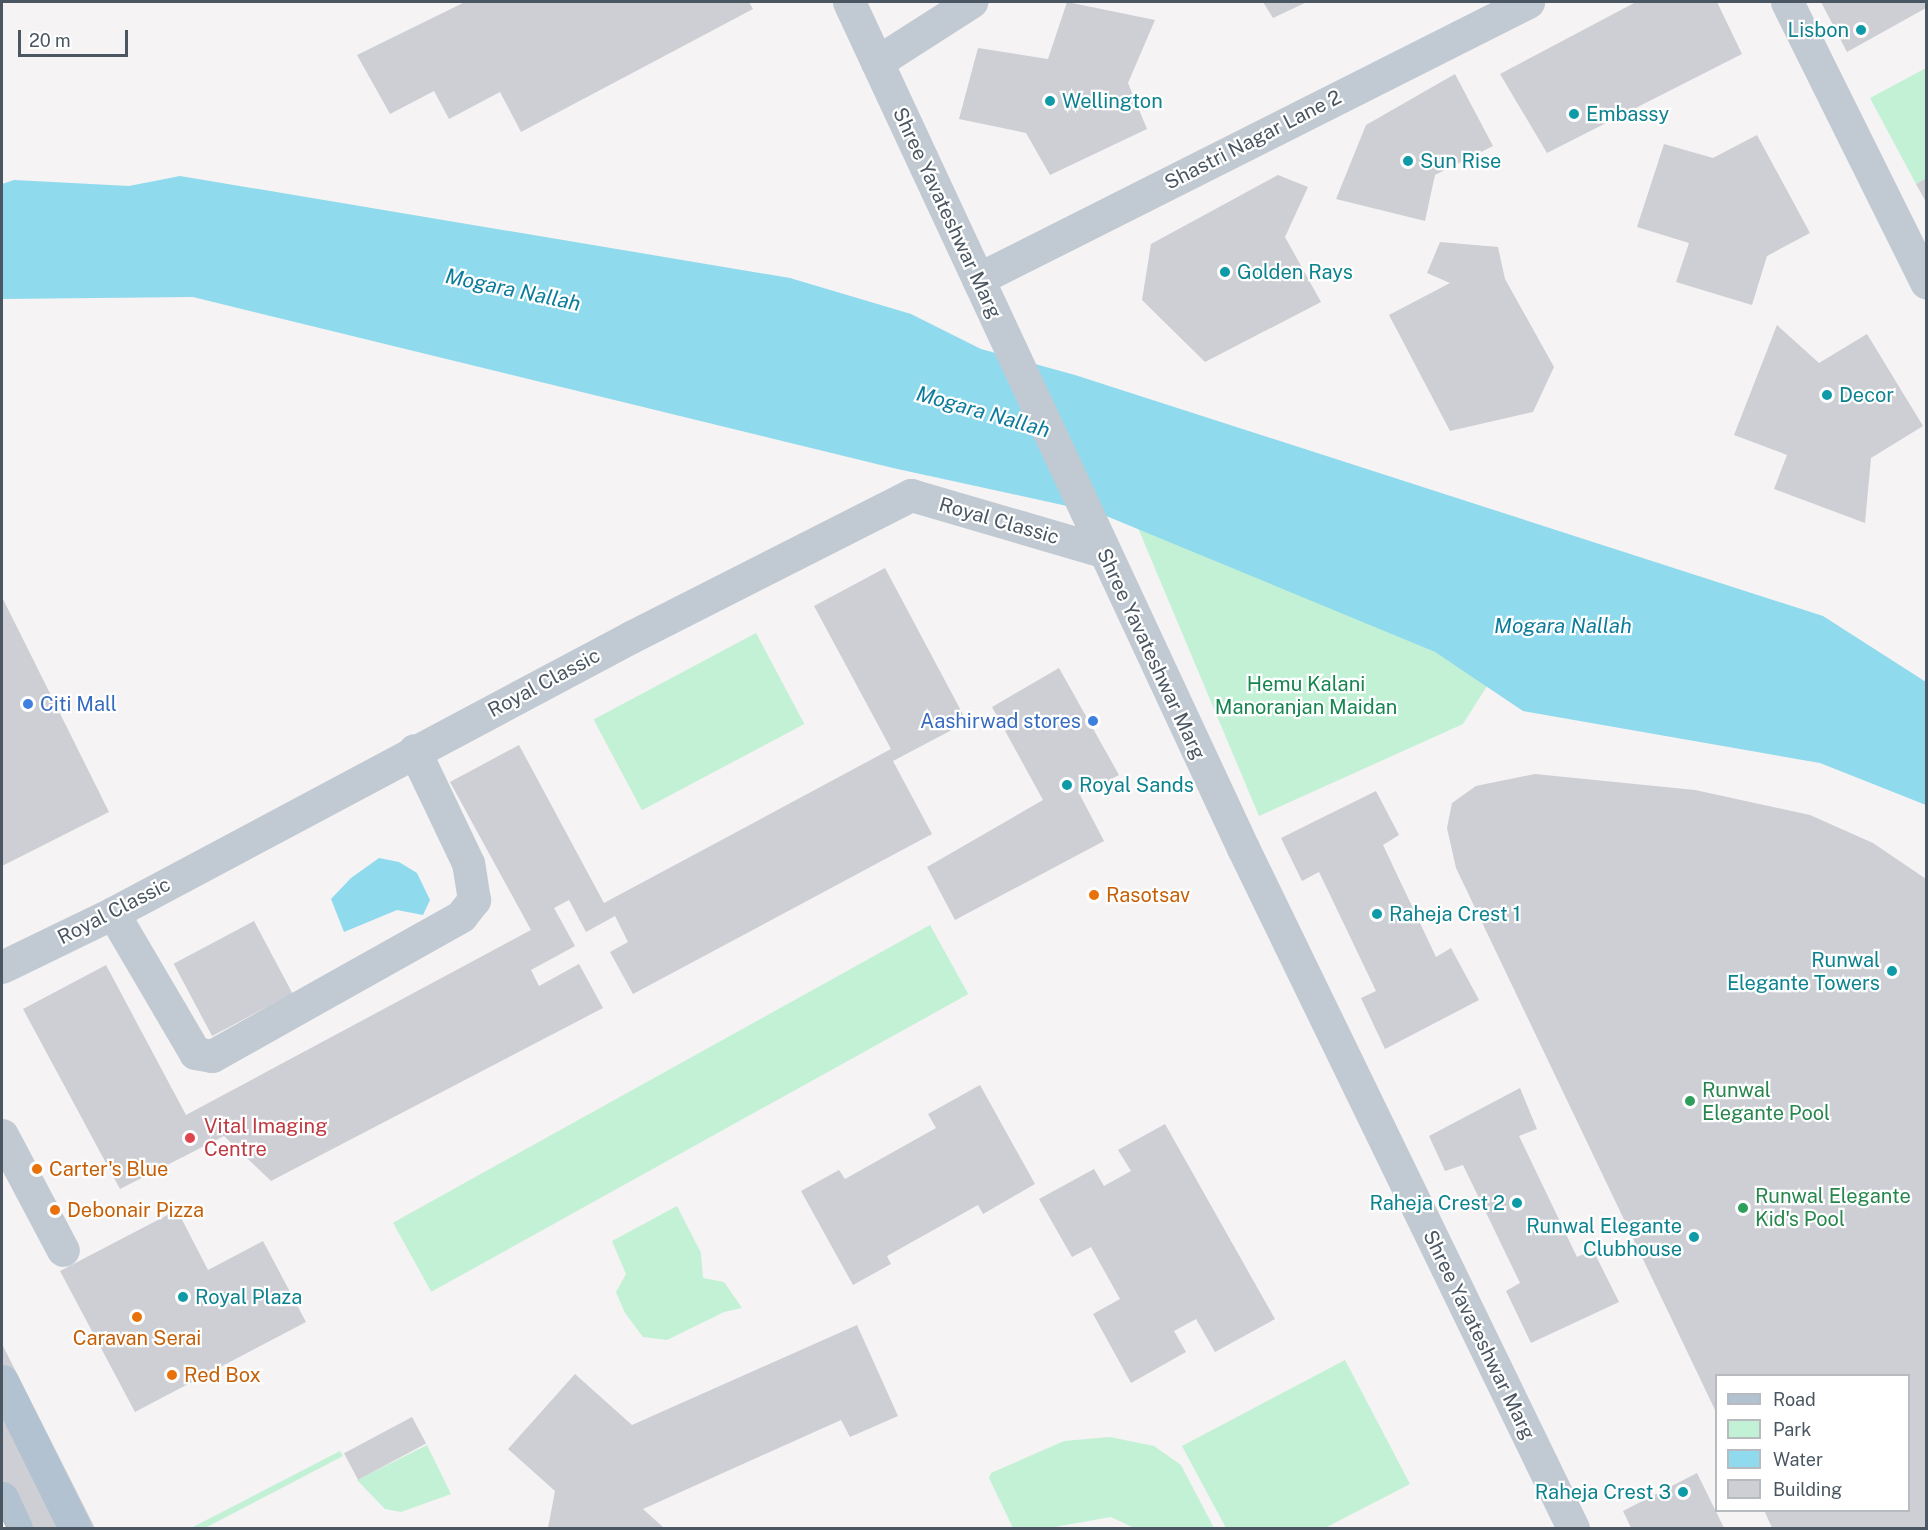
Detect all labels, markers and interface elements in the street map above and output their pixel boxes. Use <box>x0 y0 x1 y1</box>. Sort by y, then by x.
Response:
scale bar <box>21 18 130 56</box>
place label: Lisbon <box>1788 18 1849 42</box>
marker: Lisbon <box>1854 23 1868 37</box>
text: 20 m <box>29 30 71 51</box>
street label: Shastri Nagar Lane 2 <box>1161 85 1345 195</box>
place label: Wellington <box>1062 89 1163 113</box>
marker: Wellington <box>1043 94 1057 108</box>
place label: Embassy <box>1586 102 1669 126</box>
street label: Shree Yavateshwar Marg <box>888 104 1006 322</box>
marker: Embassy <box>1567 107 1581 121</box>
place label: Sun Rise <box>1420 149 1501 173</box>
marker: Sun Rise <box>1401 154 1415 168</box>
place label: Golden Rays <box>1237 260 1353 284</box>
water label: Mogara Nallah <box>443 263 583 317</box>
marker: Golden Rays <box>1218 265 1232 279</box>
water label: Mogara Nallah <box>913 381 1053 443</box>
place label: Decor <box>1839 383 1894 407</box>
marker: Decor <box>1820 388 1834 402</box>
street label: Royal Classic <box>936 492 1062 550</box>
street label: Shree Yavateshwar Marg <box>1092 545 1210 763</box>
water label: Mogara Nallah <box>1494 613 1632 639</box>
street label: Royal Classic <box>484 643 604 723</box>
park label: Hemu Kalani Manoranjan Maidan <box>1215 672 1397 719</box>
place label: Citi Mall <box>40 692 117 716</box>
marker: Citi Mall <box>21 697 35 711</box>
place label: Aashirwad stores <box>920 709 1081 733</box>
marker: Aashirwad stores <box>1086 714 1100 728</box>
place label: Royal Sands <box>1079 773 1194 797</box>
marker: Royal Sands <box>1060 778 1074 792</box>
street label: Royal Classic <box>54 872 174 950</box>
place label: Rasotsav <box>1106 883 1190 907</box>
marker: Rasotsav <box>1087 888 1101 902</box>
place label: Raheja Crest 1 <box>1389 902 1521 926</box>
marker: Raheja Crest 1 <box>1370 907 1384 921</box>
place label: Runwal Elegante Towers <box>1727 948 1880 995</box>
marker: Runwal Elegante Towers <box>1885 964 1899 978</box>
place label: Runwal Elegante Pool <box>1702 1078 1830 1125</box>
marker: Runwal Elegante Pool <box>1683 1094 1697 1108</box>
place label: Vital Imaging Centre <box>204 1114 328 1161</box>
marker: Vital Imaging Centre <box>181 1129 199 1147</box>
place label: Carter's Blue <box>49 1157 168 1181</box>
marker: Carter's Blue <box>30 1162 44 1176</box>
place label: Runwal Elegante Kid's Pool <box>1755 1184 1911 1231</box>
place label: Raheja Crest 2 <box>1369 1191 1505 1215</box>
marker: Raheja Crest 2 <box>1510 1196 1524 1210</box>
place label: Debonair Pizza <box>67 1198 204 1222</box>
marker: Runwal Elegante Kid's Pool <box>1736 1201 1750 1215</box>
marker: Debonair Pizza <box>48 1203 62 1217</box>
place label: Runwal Elegante Clubhouse <box>1526 1214 1682 1261</box>
street label: Shree Yavateshwar Marg <box>1418 1226 1540 1444</box>
marker: Runwal Elegante Clubhouse <box>1687 1230 1701 1244</box>
place label: Royal Plaza <box>195 1285 302 1309</box>
marker: Royal Plaza <box>176 1290 190 1304</box>
marker: Caravan Serai <box>130 1310 144 1324</box>
place label: Caravan Serai <box>73 1326 201 1350</box>
place label: Red Box <box>184 1363 261 1387</box>
marker: Red Box <box>165 1368 179 1382</box>
legend <box>1715 1374 1910 1512</box>
text: Road <box>1773 1389 1816 1410</box>
text: Park <box>1773 1419 1811 1440</box>
text: Water <box>1773 1449 1823 1470</box>
text: Building <box>1773 1479 1842 1500</box>
place label: Raheja Crest 3 <box>1535 1480 1671 1504</box>
marker: Raheja Crest 3 <box>1676 1485 1690 1499</box>

